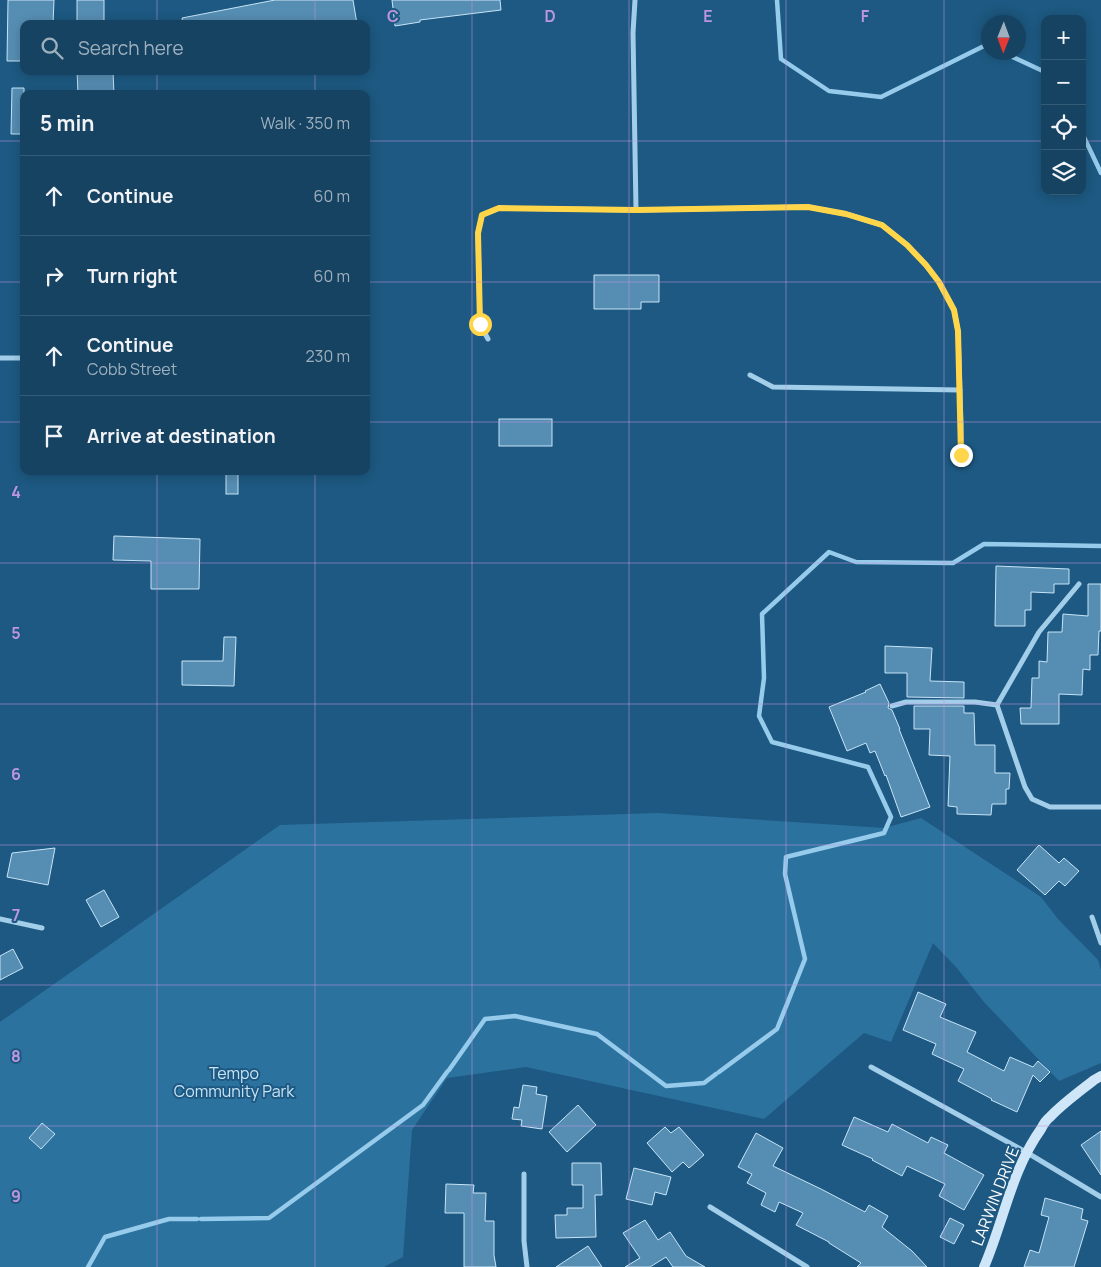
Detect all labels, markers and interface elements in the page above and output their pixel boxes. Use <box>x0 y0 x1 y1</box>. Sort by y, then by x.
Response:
text: C <box>387 5 399 27</box>
text: D <box>544 5 556 27</box>
text: E <box>703 5 713 27</box>
text: F <box>861 5 870 27</box>
north arrow <box>981 15 1026 60</box>
map controls <box>1041 15 1086 195</box>
button: + <box>1041 15 1086 60</box>
search box <box>20 20 370 75</box>
icon: search <box>38 34 66 62</box>
text: Search here <box>78 35 184 61</box>
button: − <box>1041 60 1086 105</box>
button: locate <box>1041 105 1086 150</box>
text: 5 min <box>40 109 94 137</box>
text: Walk · 350 m <box>261 112 350 134</box>
button: layers <box>1041 150 1086 195</box>
icon: ahead <box>40 182 68 210</box>
text: Continue <box>87 183 173 209</box>
text: 60 m <box>314 185 350 207</box>
icon: right <box>40 262 68 290</box>
text: Turn right <box>87 263 177 289</box>
text: 60 m <box>314 265 350 287</box>
route start <box>469 313 492 336</box>
text: Continue <box>87 332 173 358</box>
icon: ahead <box>40 342 68 370</box>
text: 230 m <box>306 345 350 367</box>
text: Cobb Street <box>87 358 177 380</box>
icon: arrive <box>40 422 68 450</box>
text: Arrive at destination <box>87 423 276 449</box>
route end <box>950 444 973 467</box>
text: 4 <box>11 481 21 503</box>
text: 5 <box>11 622 21 644</box>
text: 6 <box>11 763 21 785</box>
text: 7 <box>12 904 20 926</box>
text: 8 <box>11 1045 21 1067</box>
park label: Tempo Community Park <box>174 1062 295 1102</box>
street label: LARWIN DRIVE <box>966 1143 1024 1249</box>
text: 9 <box>11 1185 21 1207</box>

